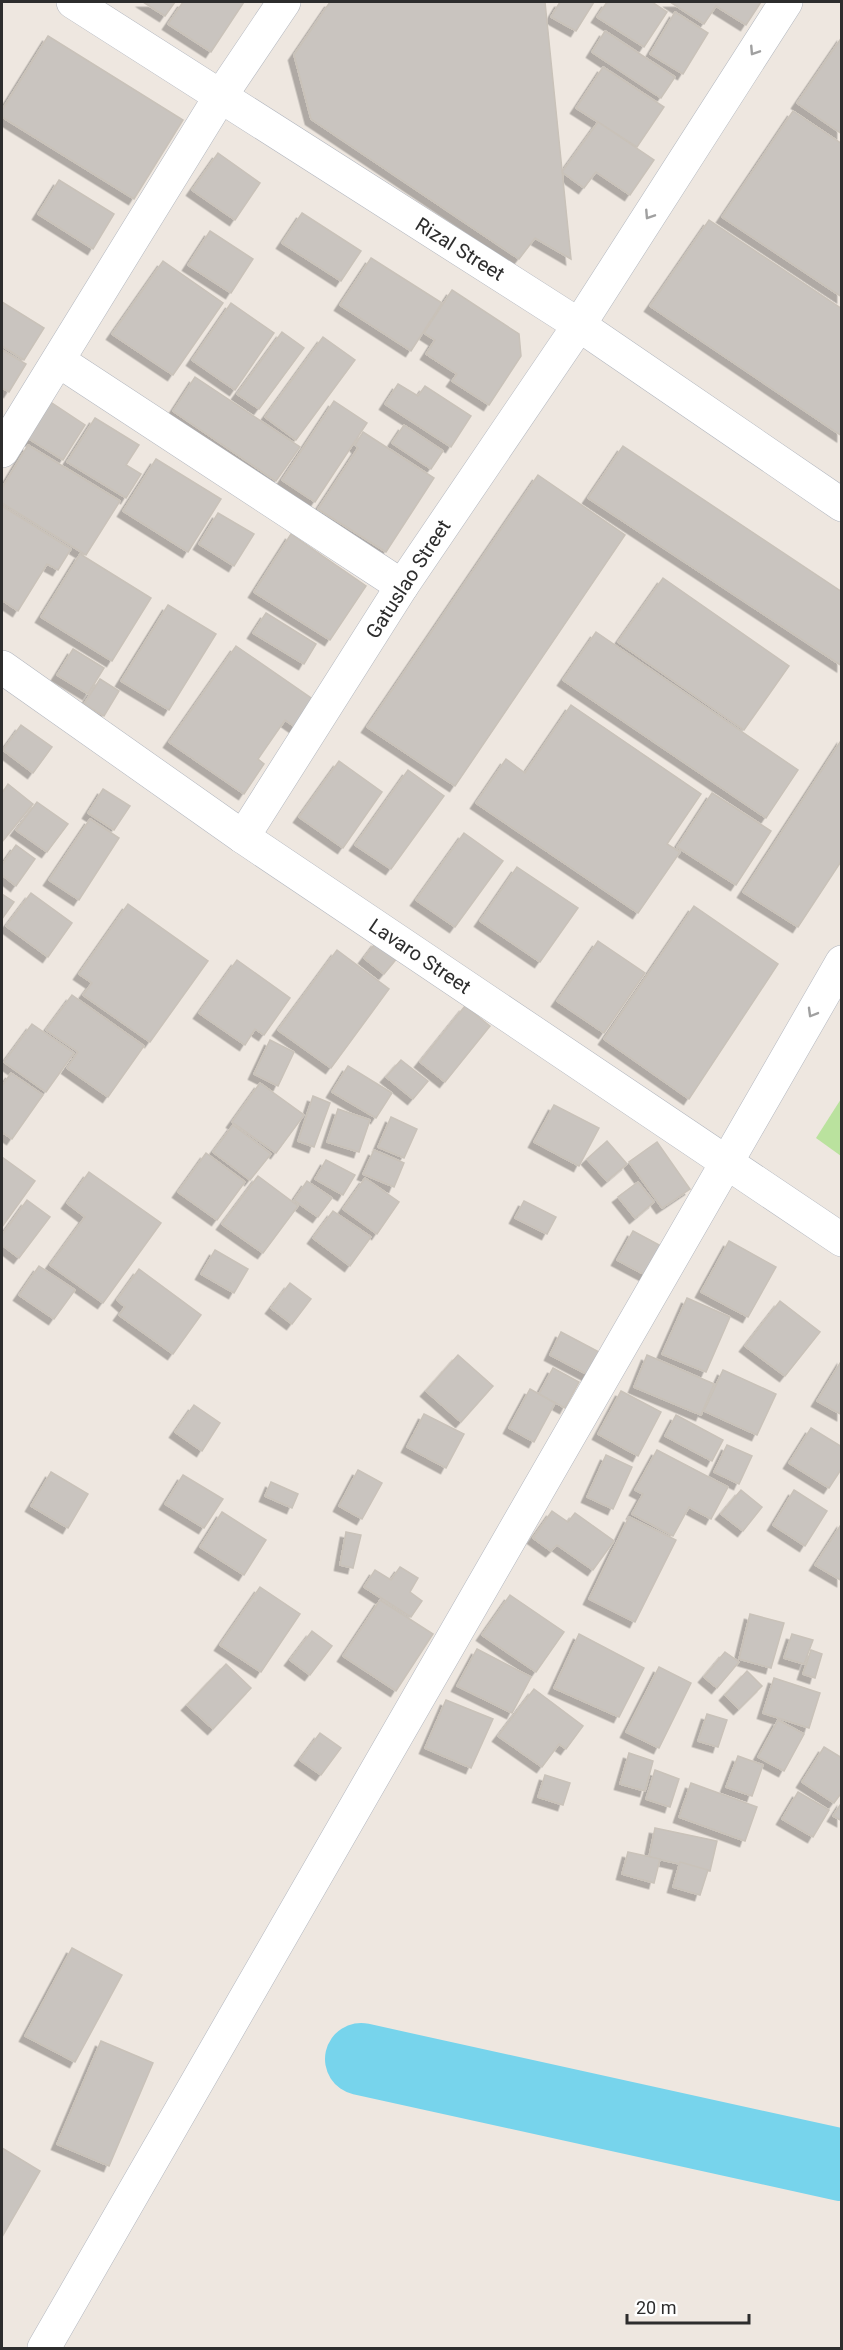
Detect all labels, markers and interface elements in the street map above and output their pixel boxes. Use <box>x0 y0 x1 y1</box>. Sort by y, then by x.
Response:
one-way arrow <box>750 44 761 55</box>
one-way arrow <box>645 208 656 219</box>
street label: Rizal Street <box>411 212 509 286</box>
street label: Gatuslao Street <box>361 515 455 643</box>
street label: Lavaro Street <box>365 913 475 999</box>
one-way arrow <box>808 1007 819 1017</box>
scale bar <box>627 2287 748 2325</box>
text: 20 m <box>636 2297 676 2318</box>

